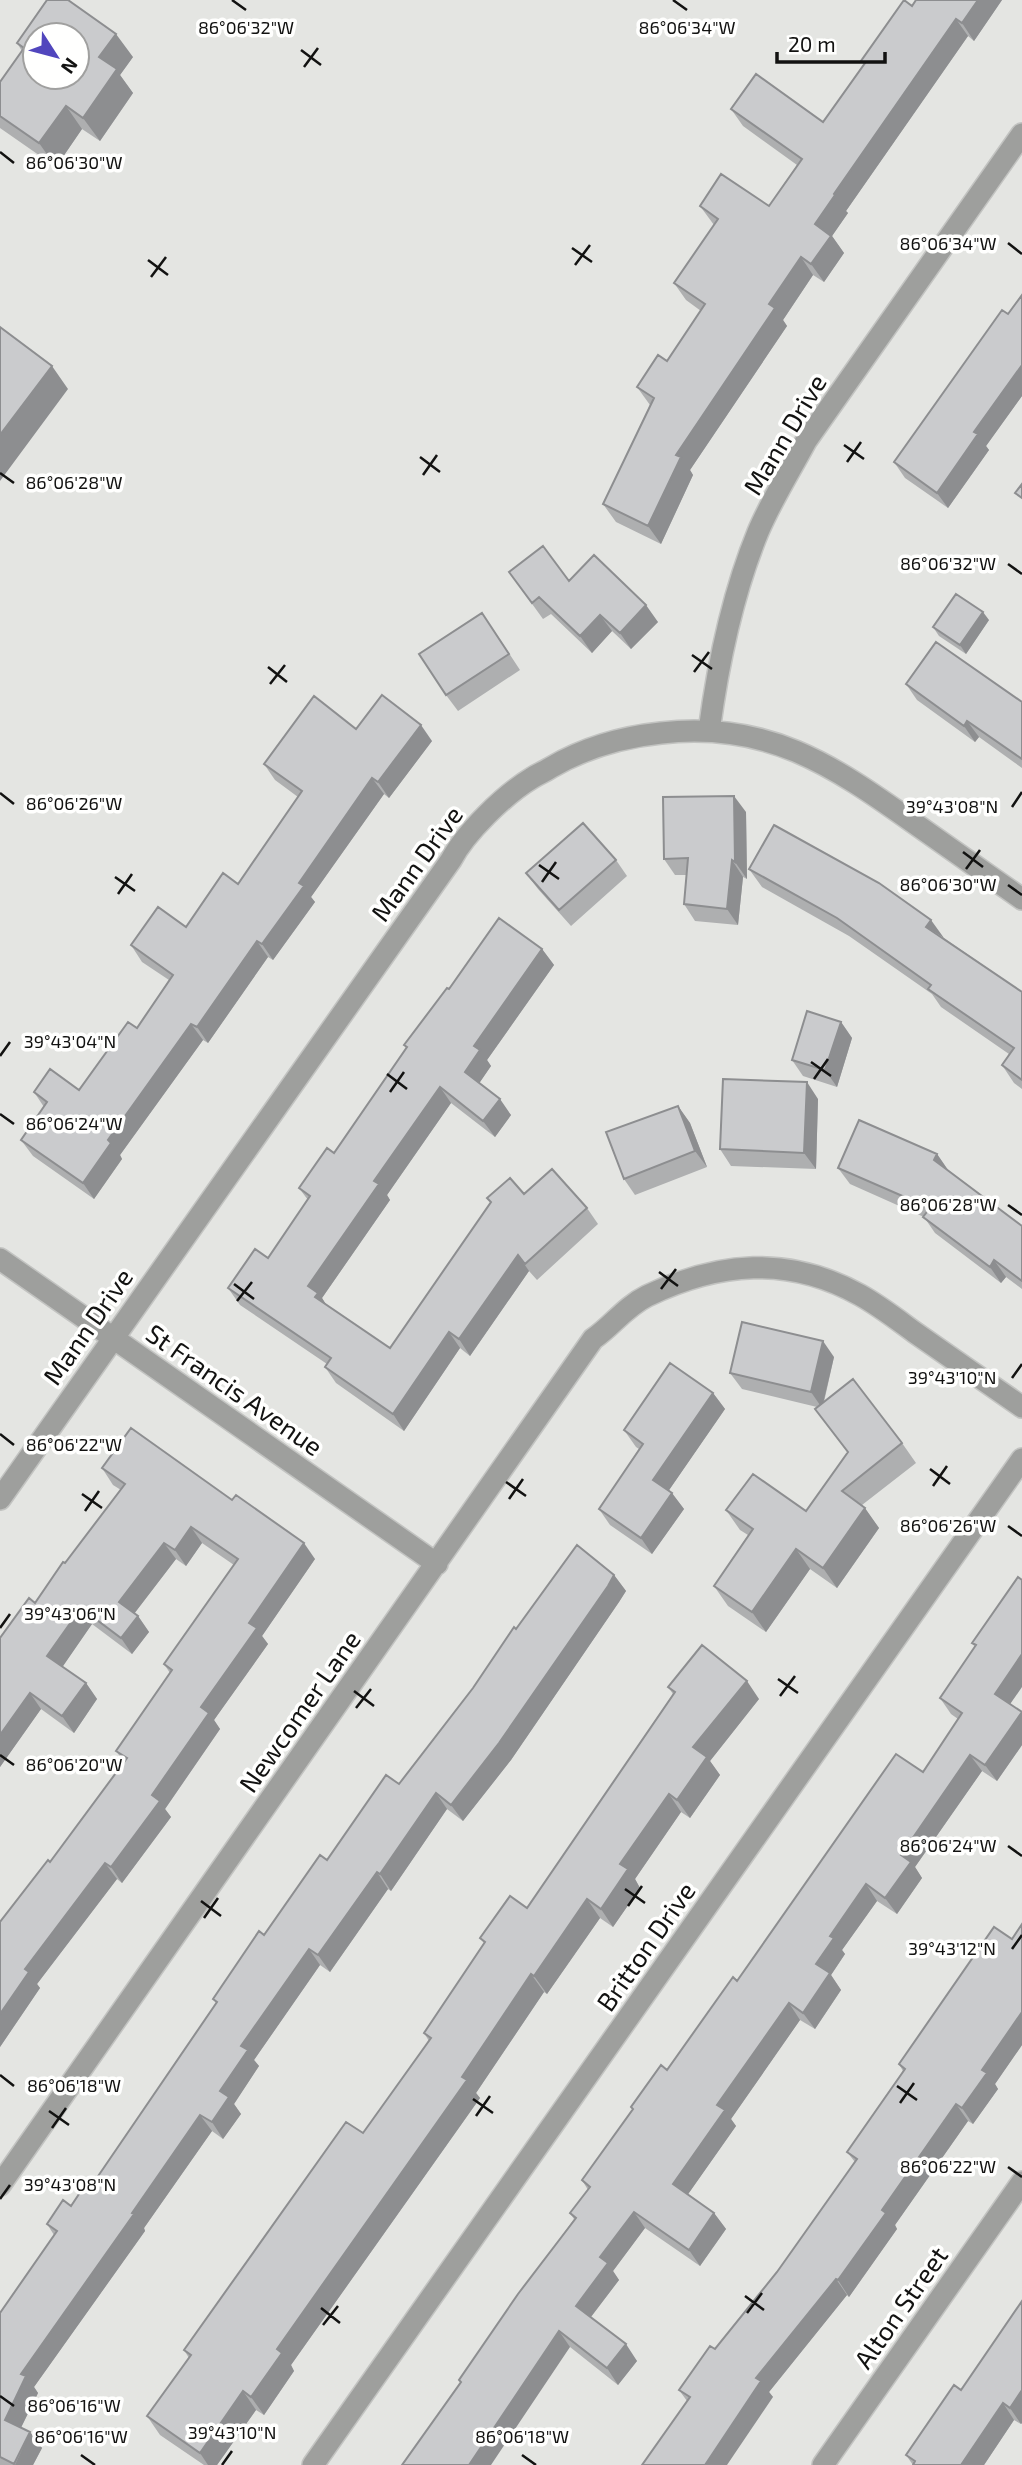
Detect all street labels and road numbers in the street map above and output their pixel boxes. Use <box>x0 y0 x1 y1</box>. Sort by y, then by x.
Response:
street label: Mann Drive <box>736 368 832 500</box>
street label: Mann Drive <box>364 799 468 927</box>
street label: Mann Drive <box>36 1262 138 1390</box>
street label: St Francis Avenue <box>141 1317 329 1461</box>
street label: Newcomer Lane <box>232 1624 366 1798</box>
street label: Britton Drive <box>589 1876 701 2016</box>
street label: Alton Street <box>847 2240 953 2374</box>

